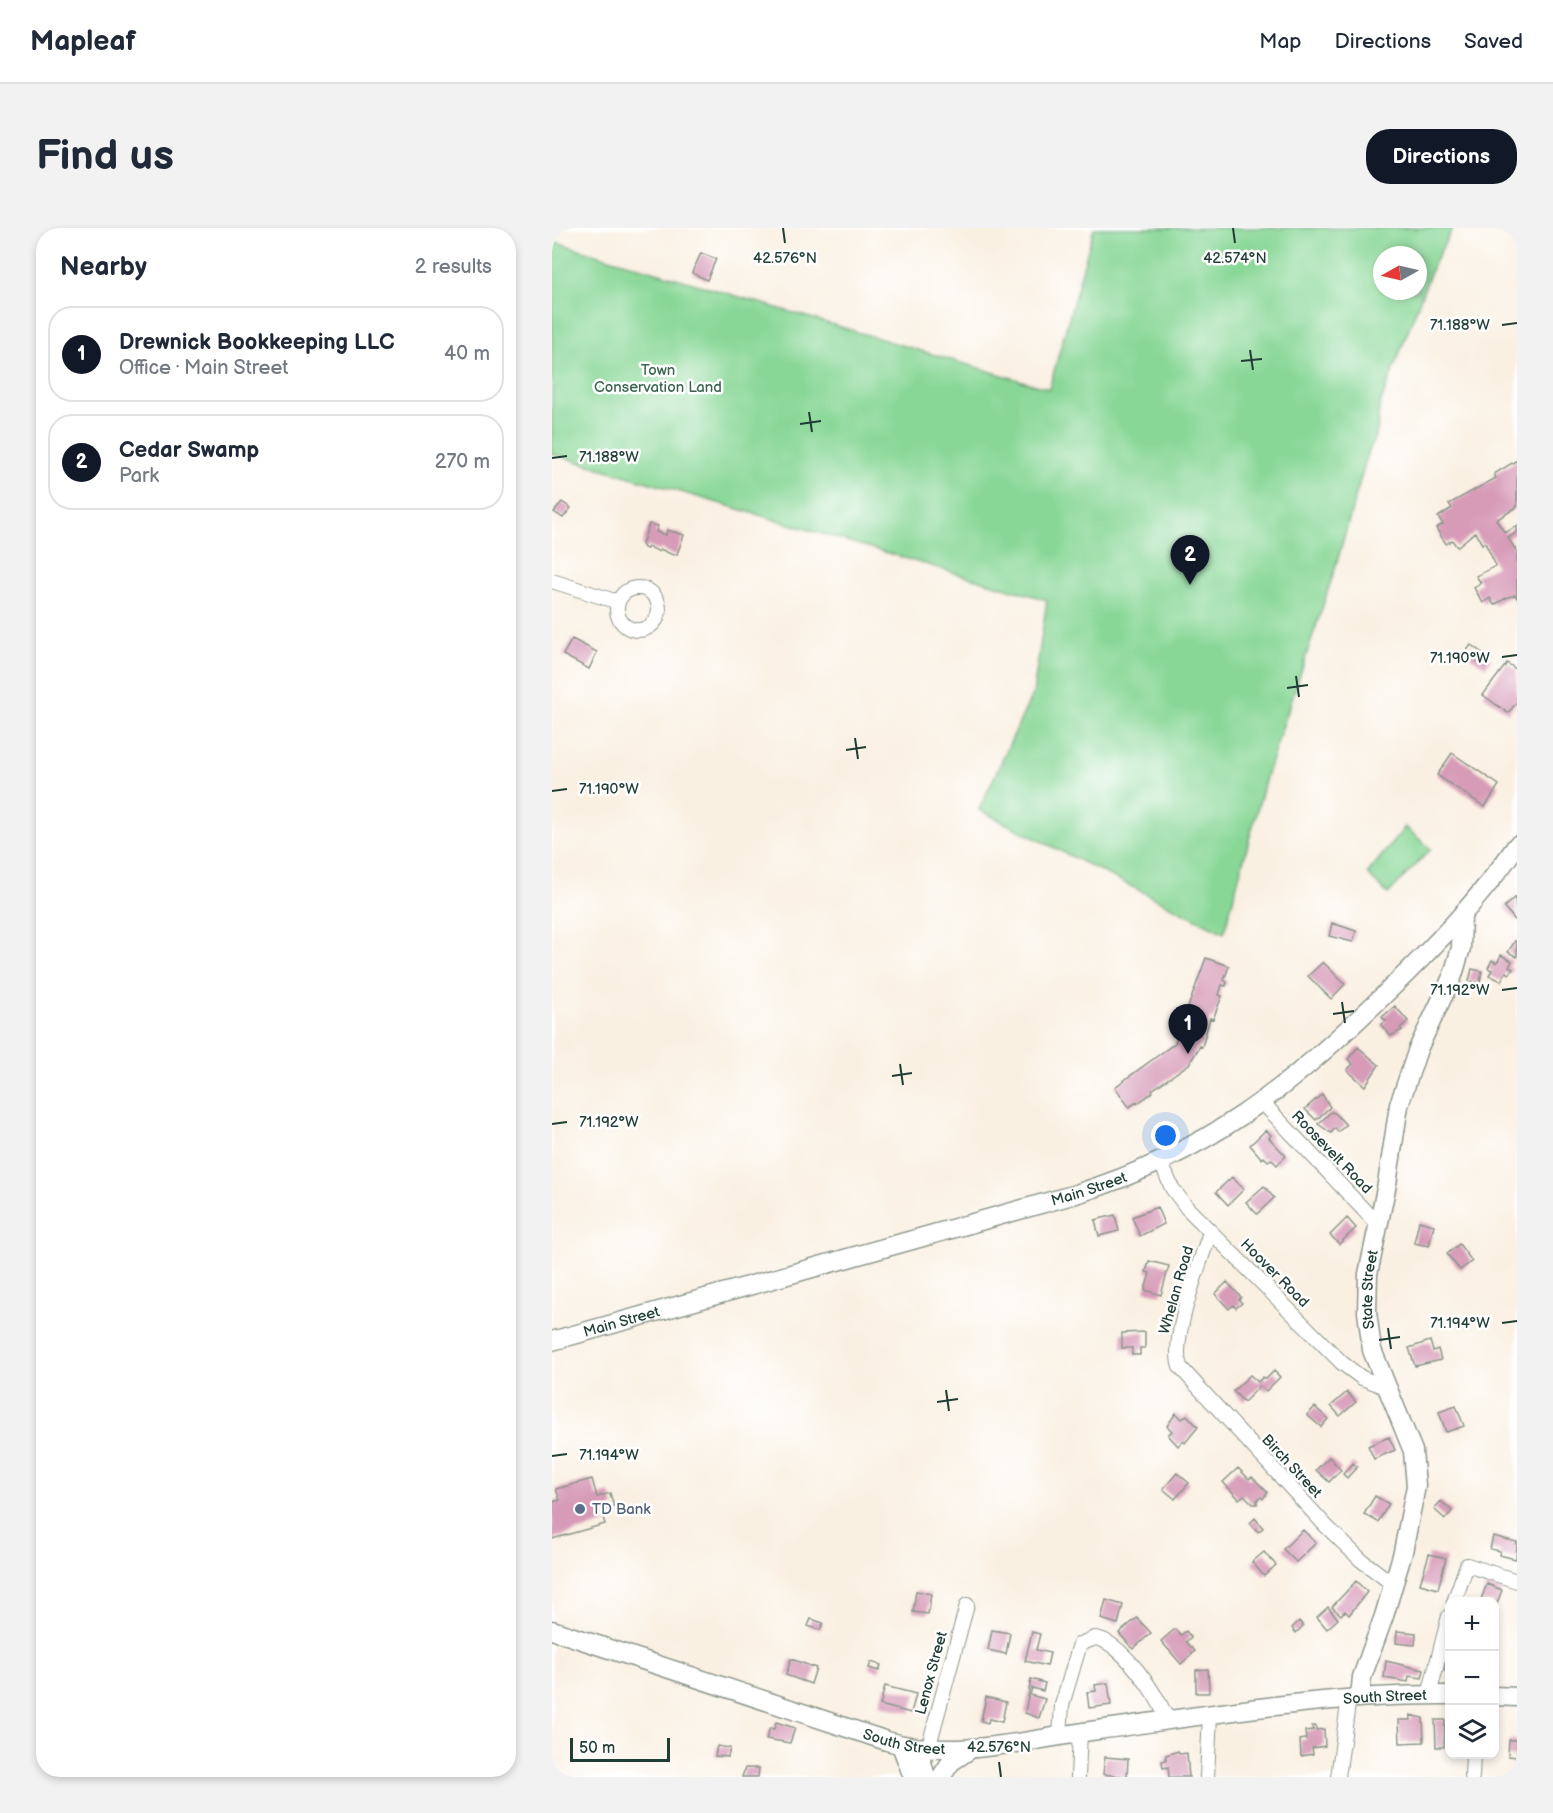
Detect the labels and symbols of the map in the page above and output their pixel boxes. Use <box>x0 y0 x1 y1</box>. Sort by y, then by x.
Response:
north arrow <box>1373 246 1427 300</box>
text: 42.576°N <box>753 249 817 268</box>
text: 42.574°N <box>1203 249 1267 268</box>
text: 71.188°W <box>1430 316 1490 335</box>
park label: Town Conservation Land <box>594 361 722 397</box>
text: 71.188°W <box>579 448 639 467</box>
pin: 2 <box>1170 536 1210 585</box>
text: 71.190°W <box>1430 649 1490 668</box>
text: 71.190°W <box>579 780 639 799</box>
text: 71.192°W <box>1430 981 1490 1000</box>
pin: 1 <box>1168 1004 1208 1054</box>
street label: Roosevelt Road <box>1287 1107 1376 1198</box>
text: 71.192°W <box>579 1113 639 1132</box>
your location <box>1151 1121 1180 1150</box>
street label: Main Street <box>1049 1168 1130 1211</box>
street label: Hoover Road <box>1236 1235 1313 1312</box>
street label: Whelan Road <box>1155 1244 1198 1336</box>
street label: State Street <box>1358 1248 1383 1330</box>
street label: Main Street <box>581 1302 662 1342</box>
text: 71.194°W <box>1430 1314 1490 1333</box>
street label: Birch Street <box>1257 1431 1326 1502</box>
text: 71.194°W <box>579 1446 639 1465</box>
place label: TD Bank <box>592 1500 651 1519</box>
marker: TD Bank <box>573 1502 587 1516</box>
street label: Lenox Street <box>911 1629 952 1717</box>
street label: South Street <box>1342 1686 1427 1709</box>
street label: South Street <box>860 1725 946 1759</box>
scale bar <box>570 1735 670 1762</box>
text: 42.576°N <box>967 1738 1031 1757</box>

